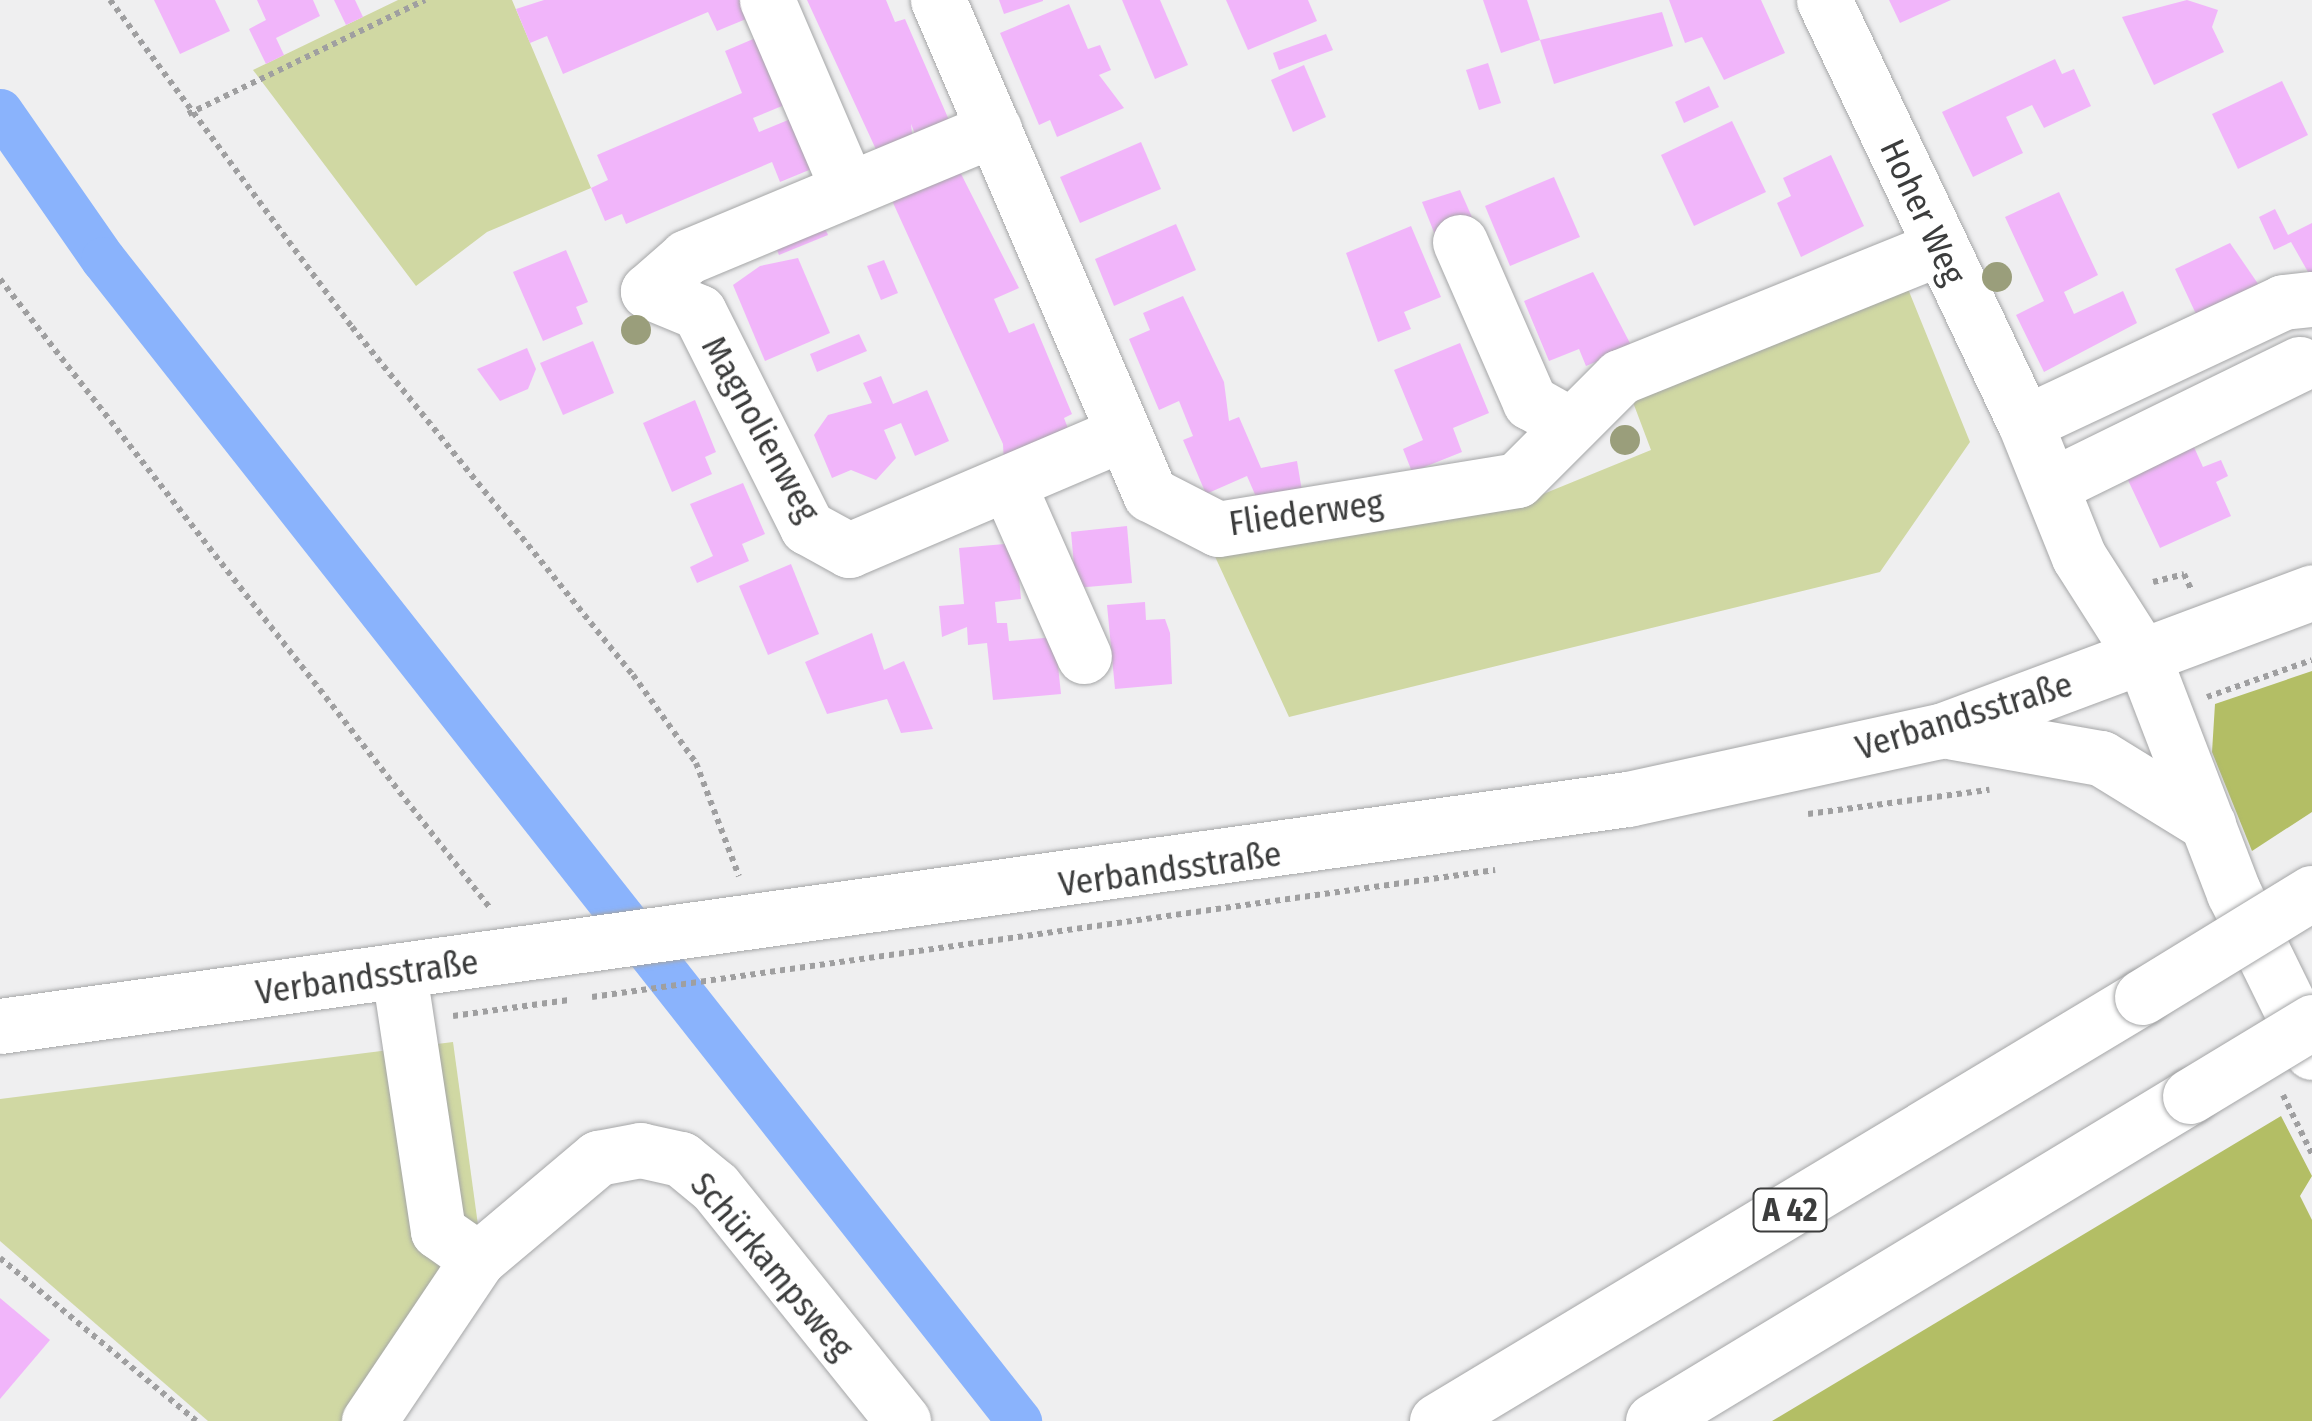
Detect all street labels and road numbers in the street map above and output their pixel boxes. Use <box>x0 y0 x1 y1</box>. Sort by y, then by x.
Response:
street label: Hoher Weg <box>1871 133 1975 291</box>
street label: Magnolienweg <box>693 329 829 529</box>
street label: Fliederweg <box>1226 481 1386 545</box>
street label: Verbandsstraße <box>1851 663 2077 769</box>
street label: Verbandsstraße <box>1056 833 1284 905</box>
street label: Verbandsstraße <box>253 941 481 1013</box>
street label: Schürkampsweg <box>682 1164 862 1368</box>
road number: A 42 <box>1752 1183 1828 1237</box>

